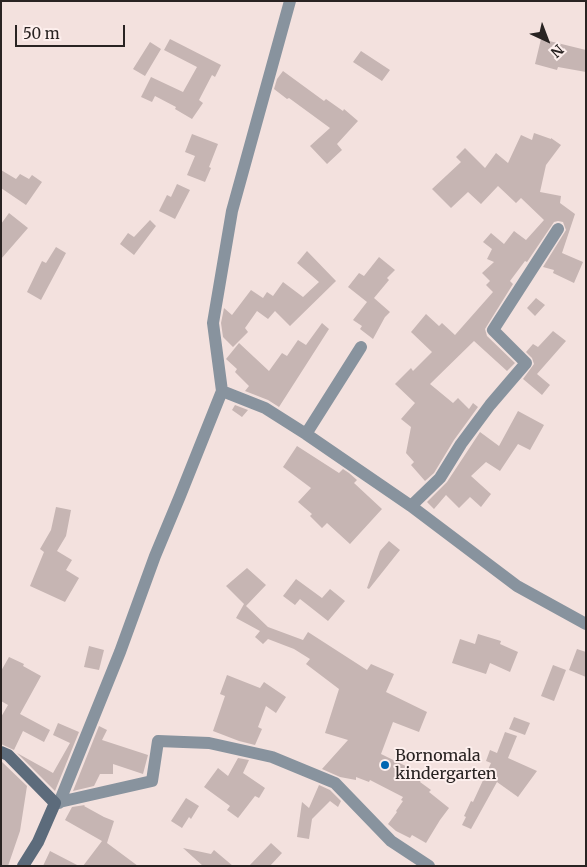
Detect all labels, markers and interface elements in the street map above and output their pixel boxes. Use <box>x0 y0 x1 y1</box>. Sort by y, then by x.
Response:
scale bar <box>18 15 128 47</box>
north arrow <box>522 15 572 65</box>
text: 50 m <box>23 24 60 43</box>
text: N <box>547 41 567 61</box>
place label: Bornomala kindergarten <box>395 746 496 784</box>
marker: Bornomala kindergarten <box>379 759 391 771</box>

